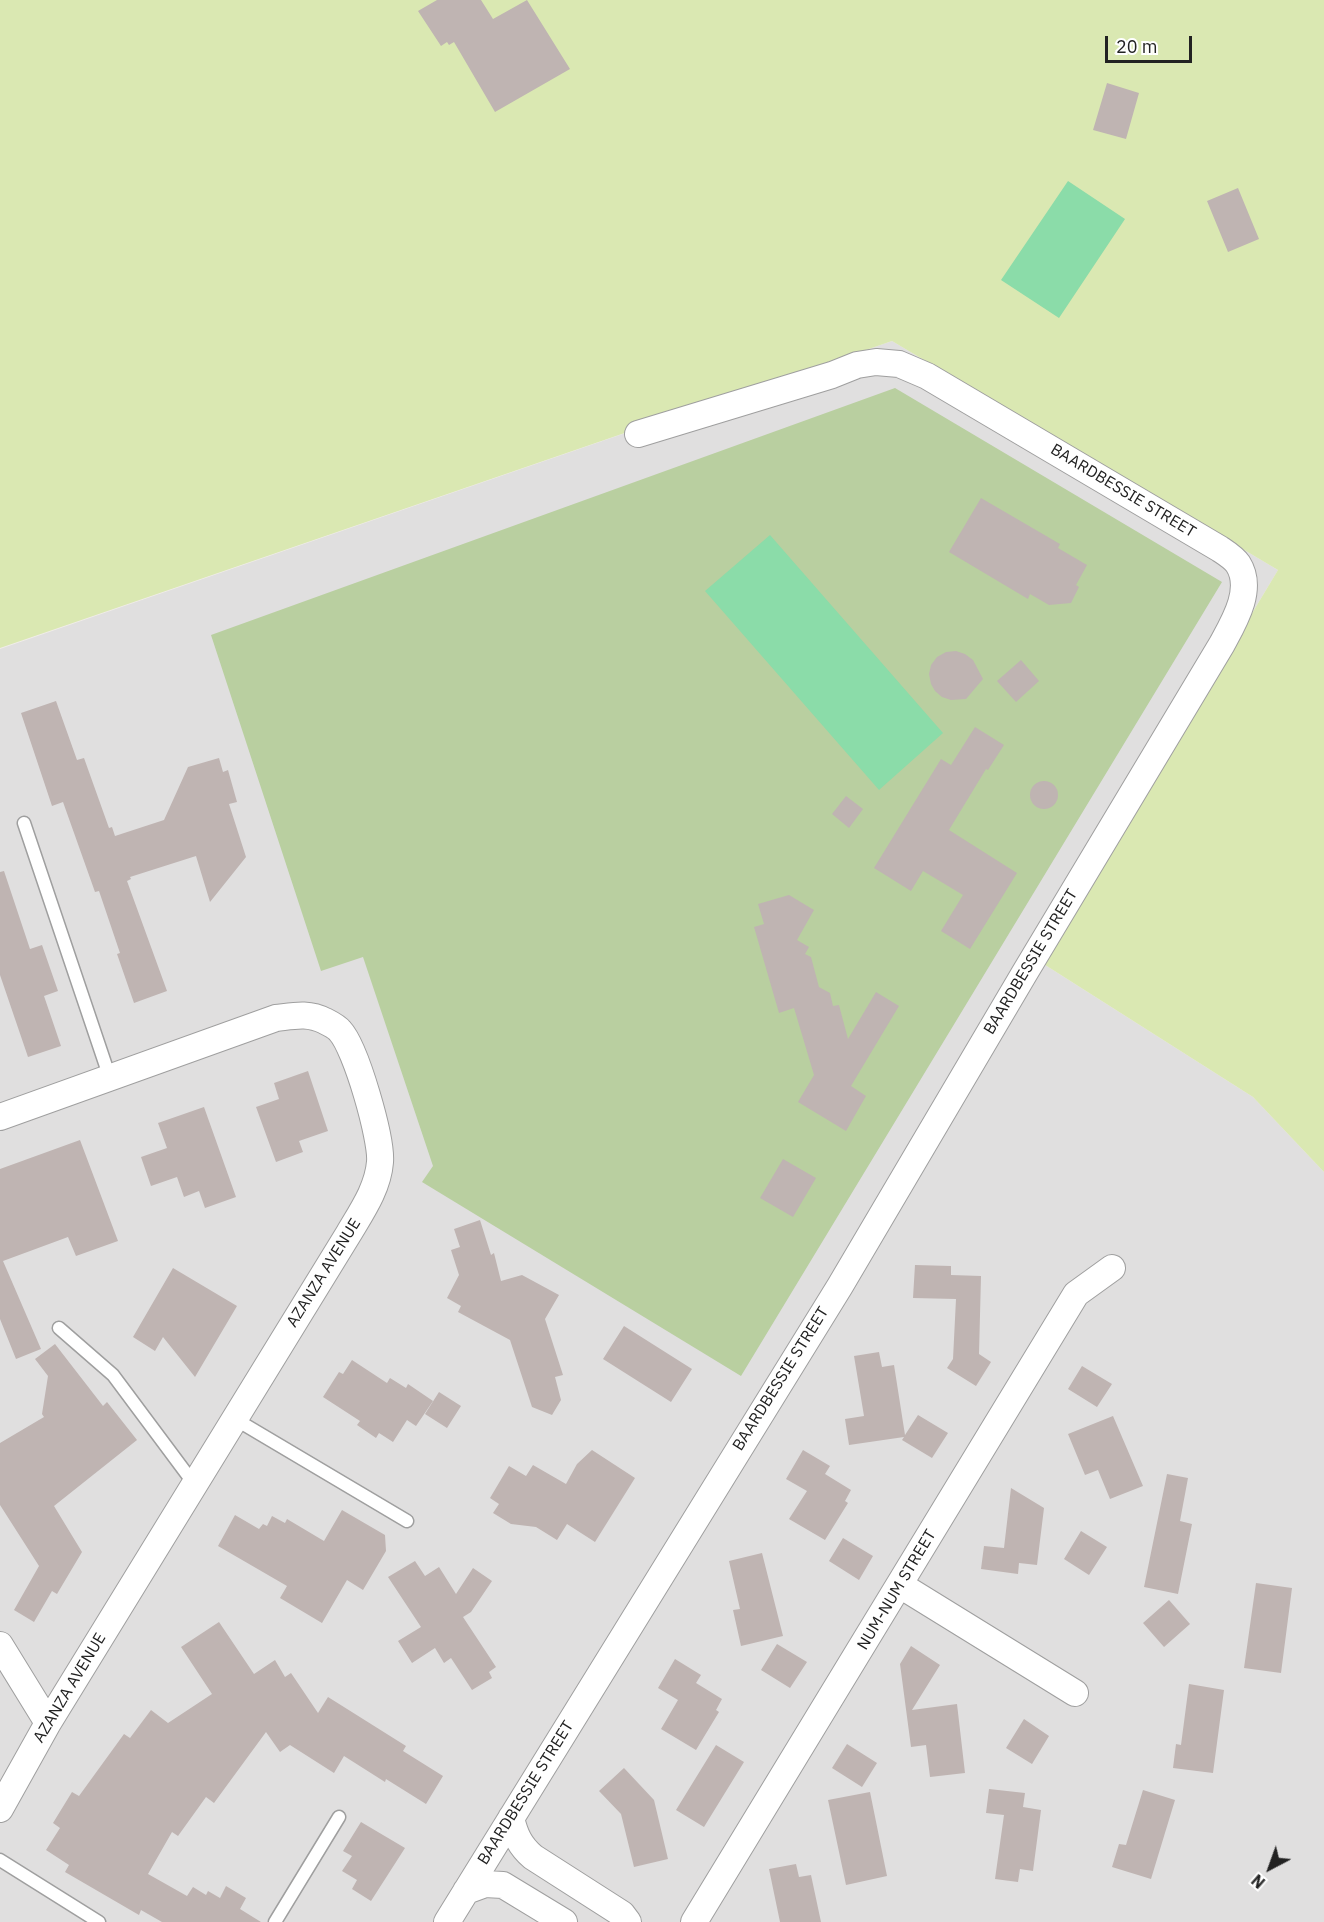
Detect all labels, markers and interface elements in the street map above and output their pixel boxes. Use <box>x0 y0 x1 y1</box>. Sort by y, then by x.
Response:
scale bar <box>1108 24 1195 62</box>
text: 20 m <box>1116 35 1158 58</box>
street label: BAARDBESSIE STREET <box>1047 440 1199 542</box>
street label: BAARDBESSIE STREET <box>980 886 1082 1038</box>
street label: AZANZA AVENUE <box>283 1215 365 1331</box>
street label: BAARDBESSIE STREET <box>729 1304 833 1454</box>
street label: NUM-NUM STREET <box>854 1526 940 1654</box>
street label: AZANZA AVENUE <box>30 1630 110 1746</box>
street label: BAARDBESSIE STREET <box>474 1718 578 1868</box>
north arrow <box>1240 1838 1300 1898</box>
text: N <box>1247 1870 1269 1893</box>

